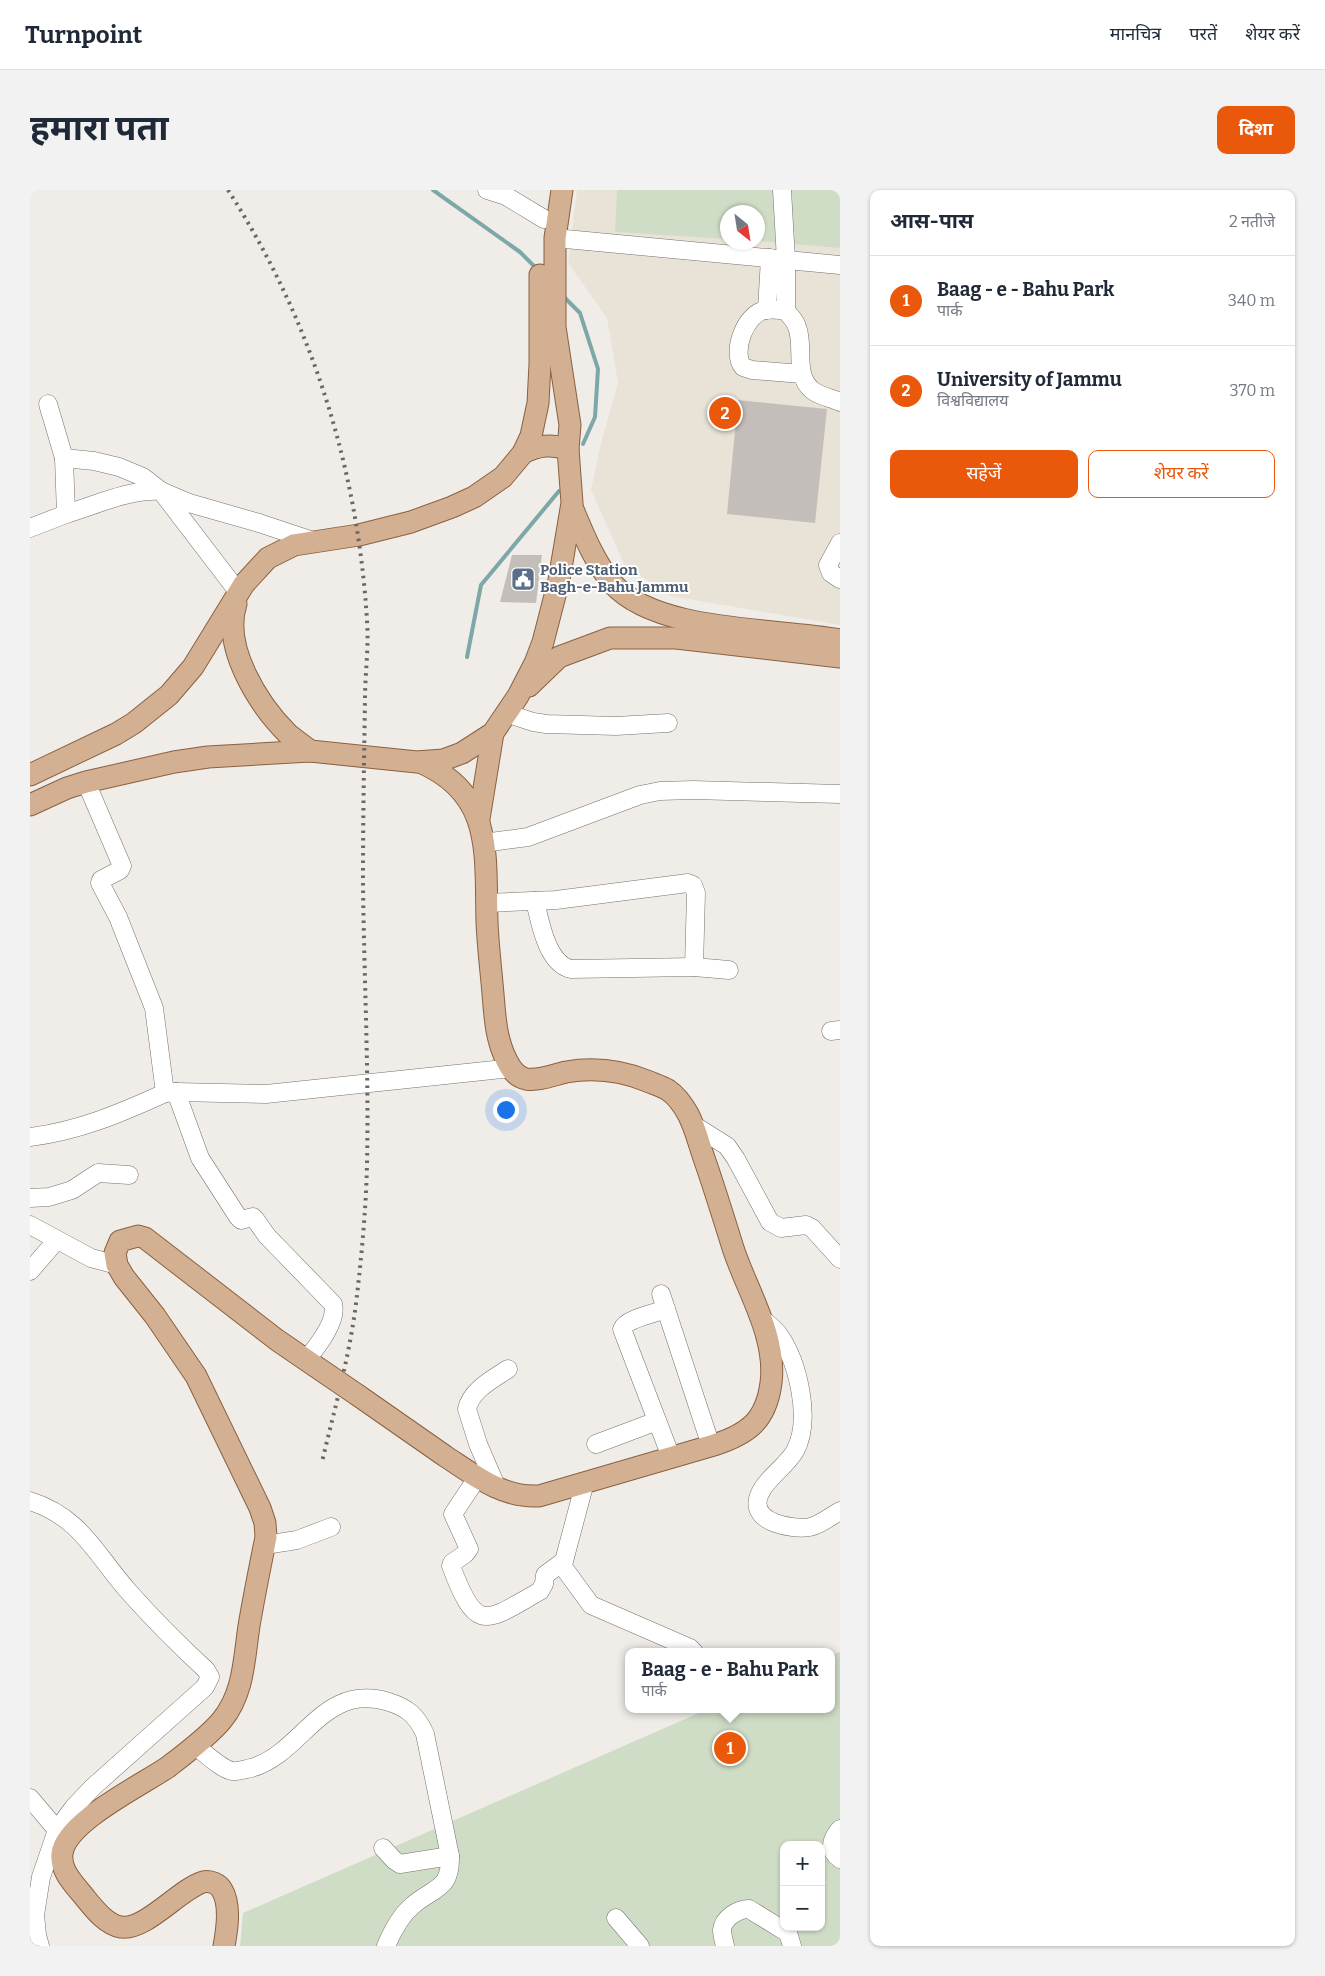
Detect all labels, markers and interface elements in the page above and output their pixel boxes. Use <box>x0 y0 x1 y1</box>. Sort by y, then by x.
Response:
text: Turnpoint <box>25 21 142 49</box>
text: मानचित्र <box>1110 23 1161 45</box>
text: परतें <box>1189 23 1217 45</box>
text: शेयर करें <box>1245 23 1300 45</box>
button: दिशा <box>1217 106 1295 154</box>
text: हमारा पता <box>30 107 168 149</box>
north arrow <box>720 205 765 250</box>
text: आस-पास <box>890 208 974 234</box>
text: 2 नतीजे <box>1229 212 1275 231</box>
text: Baag - e - Bahu Park <box>937 278 1114 301</box>
text: 1 <box>903 291 909 310</box>
text: 340 m <box>1228 291 1275 310</box>
text: पार्क <box>937 301 963 320</box>
text: University of Jammu <box>937 368 1122 391</box>
text: 2 <box>901 381 911 400</box>
text: 370 m <box>1229 381 1275 400</box>
text: विश्वविद्यालय <box>937 391 1008 410</box>
pin: 2 <box>709 394 741 432</box>
button: सहेजें <box>890 450 1078 498</box>
button: शेयर करें <box>1088 450 1275 498</box>
place label: Police Station Bagh-e-Bahu Jammu <box>540 561 689 596</box>
public building icon: Police Station Bagh-e-Bahu Jammu <box>510 566 536 592</box>
your location <box>493 1097 519 1123</box>
popup <box>625 1648 835 1713</box>
text: Baag - e - Bahu Park <box>641 1658 819 1681</box>
text: पार्क <box>641 1681 667 1700</box>
pin: 1 <box>714 1729 746 1767</box>
map controls <box>780 1841 825 1931</box>
button: + <box>780 1841 825 1886</box>
button: − <box>780 1886 825 1931</box>

